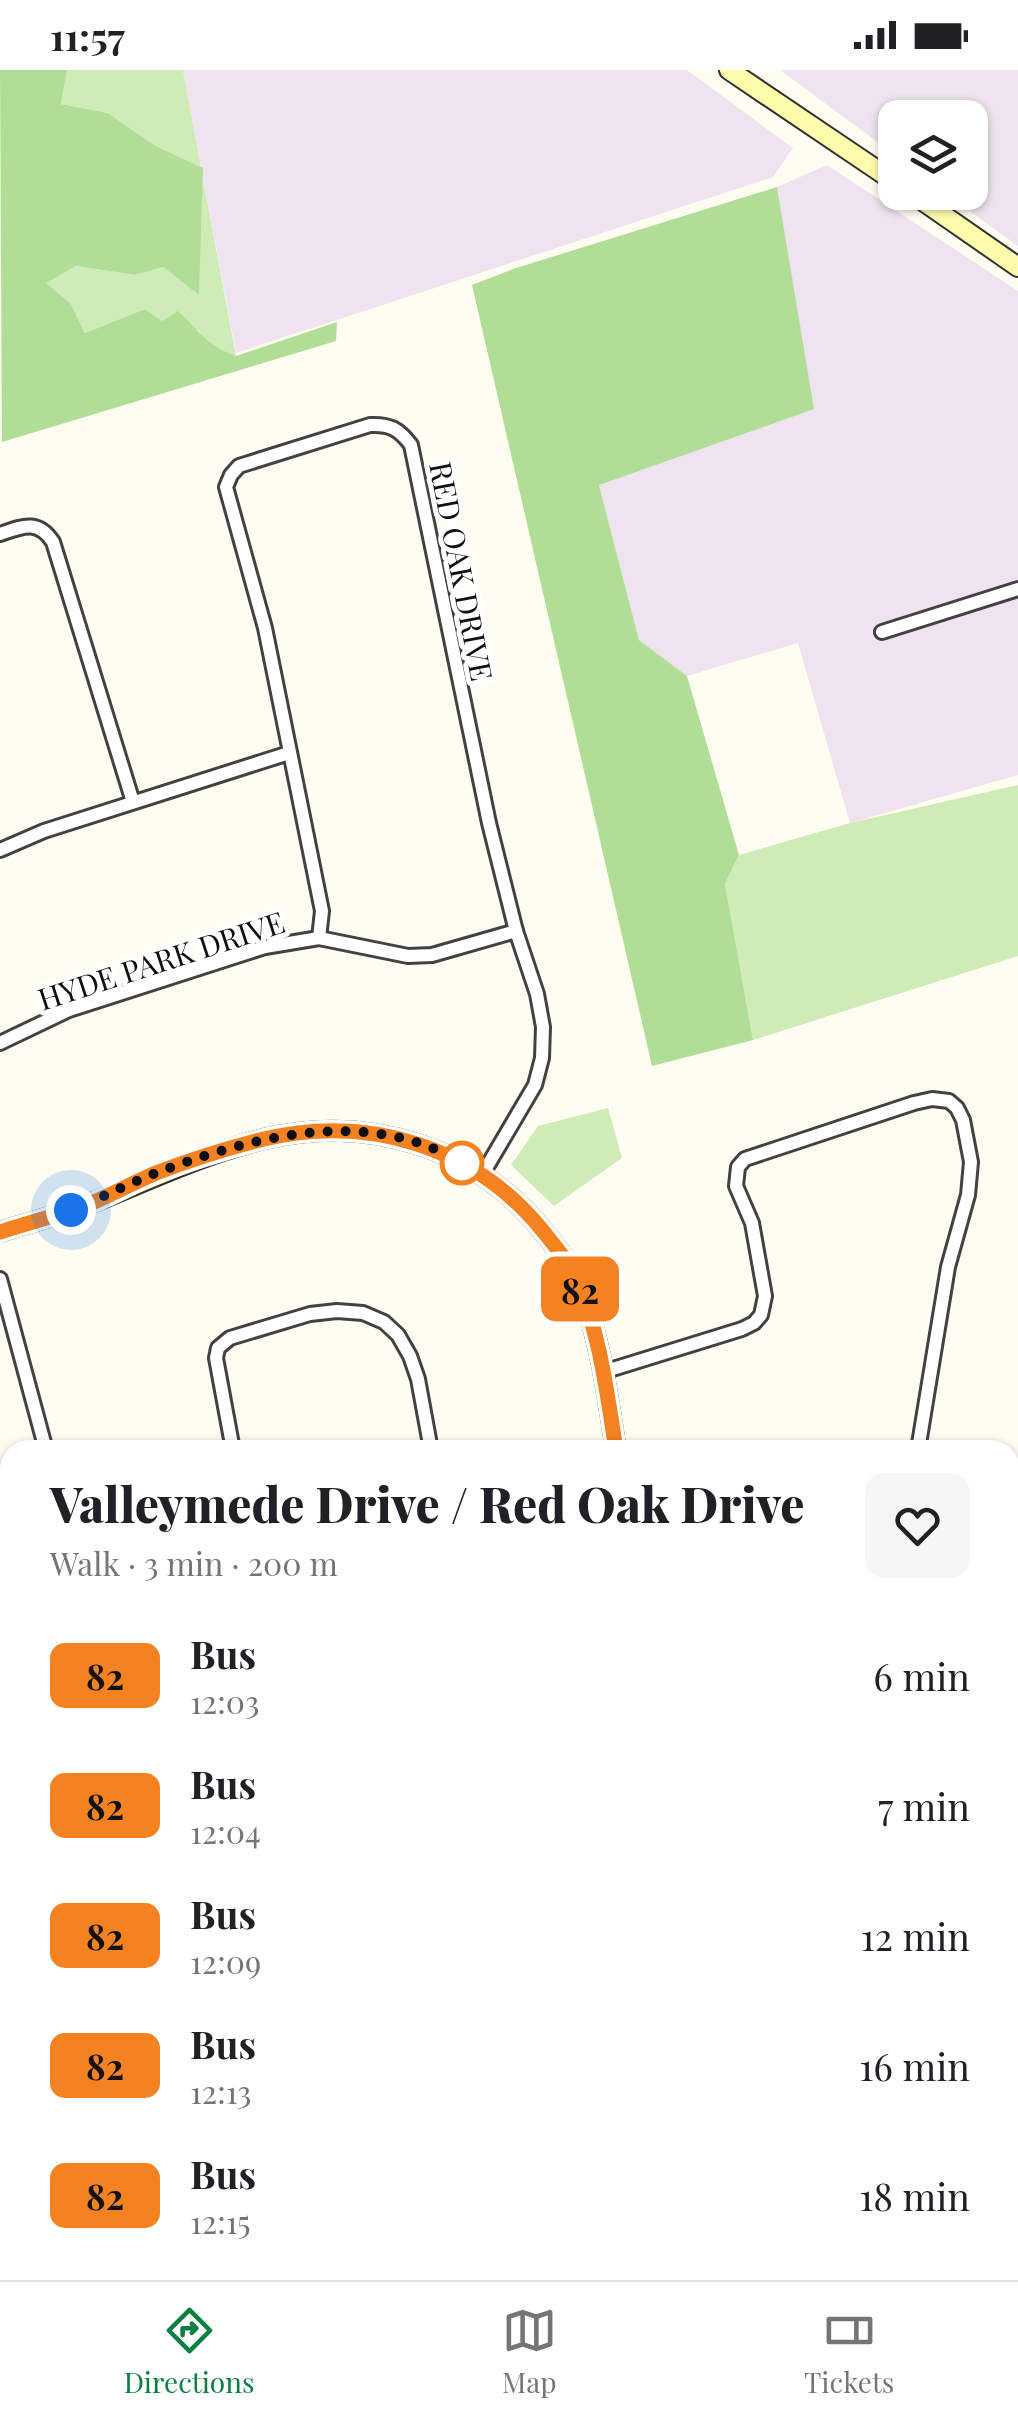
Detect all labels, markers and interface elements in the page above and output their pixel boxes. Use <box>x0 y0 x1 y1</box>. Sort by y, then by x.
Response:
text: 11:57 <box>50 10 125 61</box>
map controls <box>878 100 988 210</box>
button: layers <box>878 100 988 210</box>
street label: RED OAK DRIVE <box>421 458 503 684</box>
street label: HYDE PARK DRIVE <box>33 901 289 1019</box>
unlabelled marker <box>441 1142 483 1184</box>
your location <box>46 1185 96 1235</box>
line badge: 82 <box>535 1256 625 1322</box>
text: 82 <box>561 1266 599 1313</box>
text: Valleymede Drive / Red Oak Drive <box>50 1471 804 1535</box>
button: heart <box>865 1473 970 1578</box>
text: Walk · 3 min · 200 m <box>50 1541 338 1584</box>
text: Bus <box>190 1628 256 1679</box>
text: 6 min <box>873 1650 970 1701</box>
text: 82 <box>86 1652 124 1699</box>
text: 12:03 <box>190 1679 259 1722</box>
text: Bus <box>190 1758 256 1809</box>
text: 7 min <box>878 1780 970 1831</box>
text: 82 <box>86 1782 124 1829</box>
text: 12:04 <box>190 1809 261 1852</box>
text: Bus <box>190 1888 256 1939</box>
text: 12 min <box>861 1910 970 1961</box>
text: 82 <box>86 1912 124 1959</box>
text: 12:09 <box>190 1939 261 1982</box>
text: Bus <box>190 2018 256 2069</box>
text: 16 min <box>859 2040 970 2091</box>
text: 82 <box>86 2042 124 2089</box>
text: 12:13 <box>190 2069 251 2112</box>
text: Bus <box>190 2148 256 2199</box>
text: 18 min <box>859 2170 970 2221</box>
text: 82 <box>86 2172 124 2219</box>
text: 12:15 <box>190 2199 250 2242</box>
tab: Directions <box>124 2303 254 2400</box>
tab: Map <box>502 2303 557 2400</box>
tab: Tickets <box>804 2303 894 2400</box>

